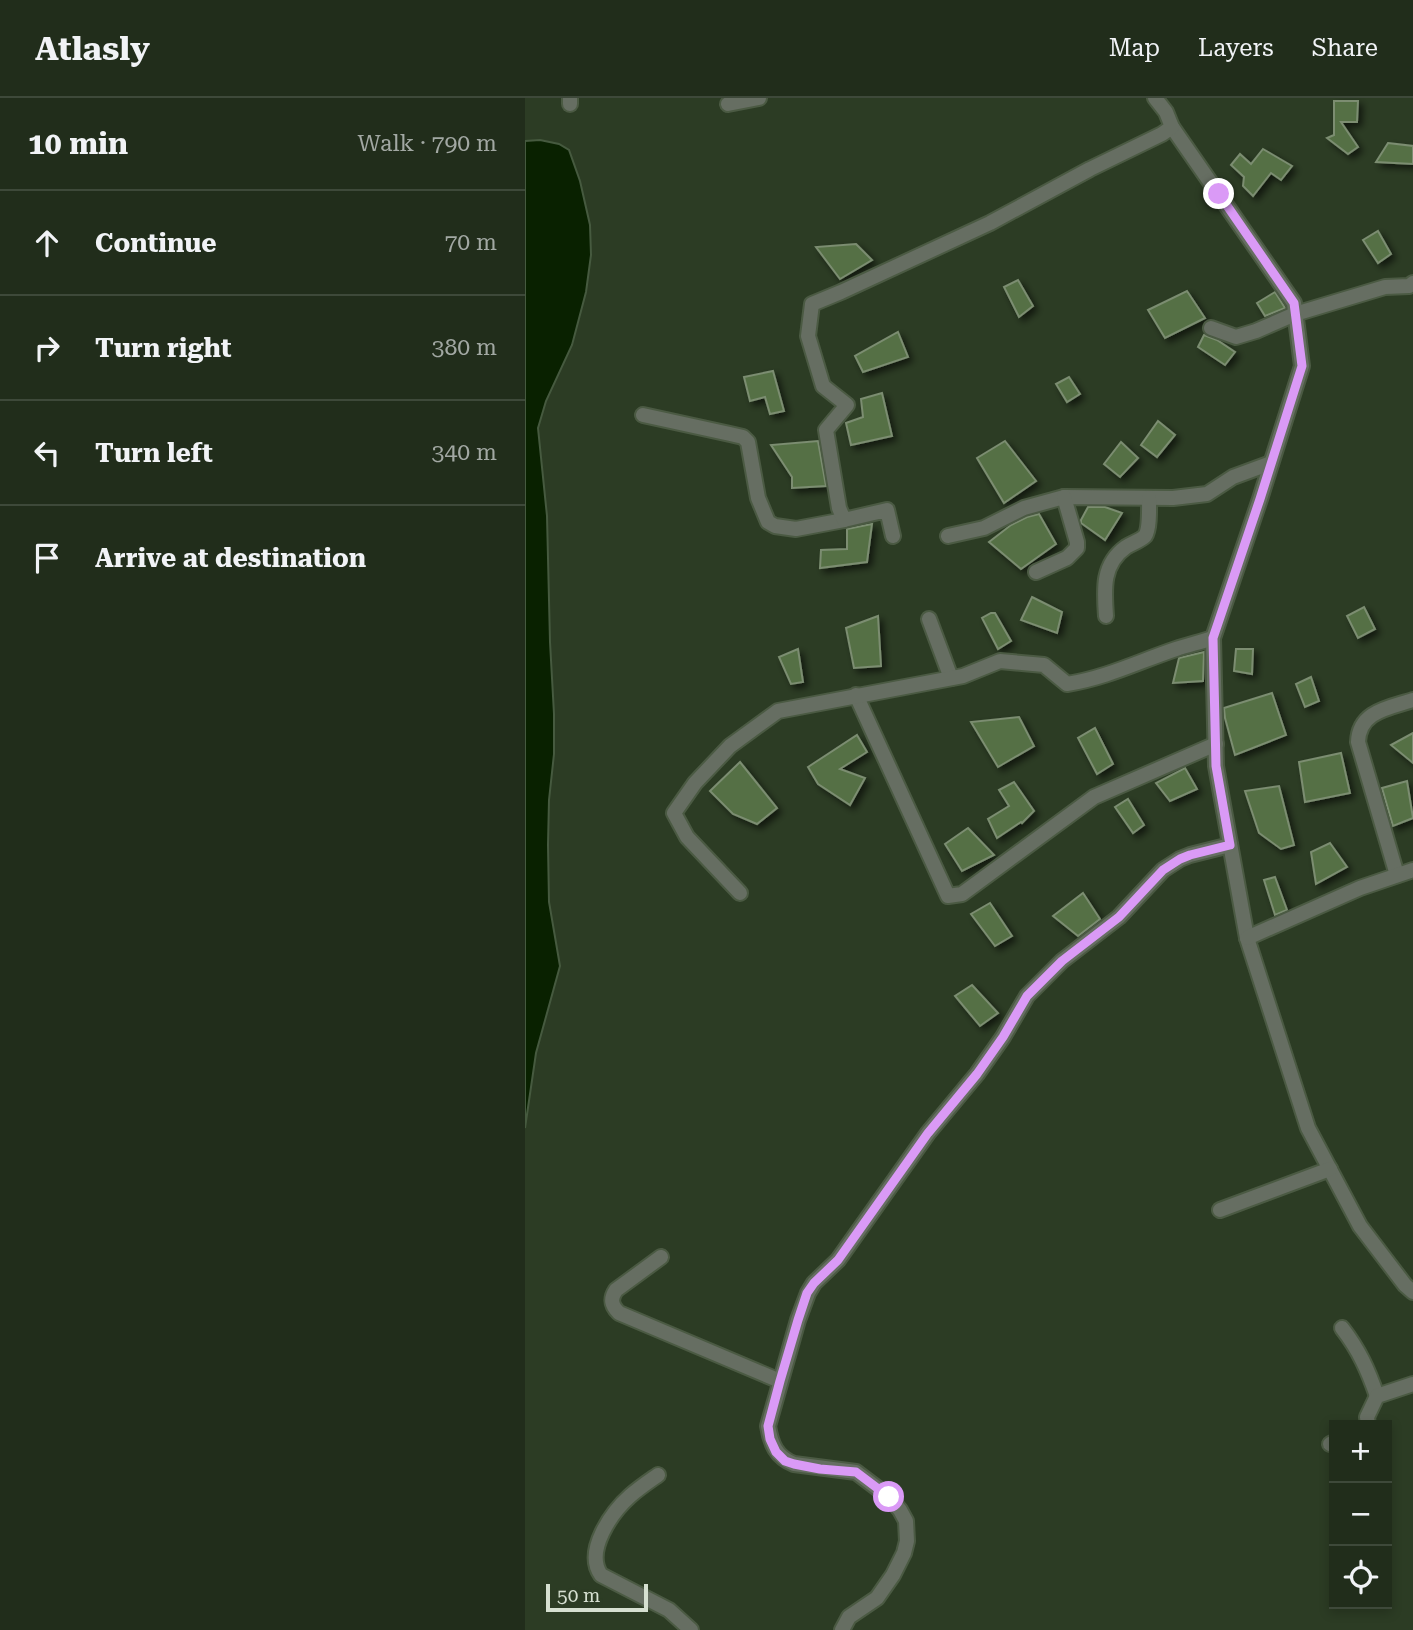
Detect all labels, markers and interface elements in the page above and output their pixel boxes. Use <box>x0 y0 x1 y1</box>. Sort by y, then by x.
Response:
text: Atlasly <box>35 29 150 68</box>
text: Map <box>1109 34 1160 62</box>
text: Layers <box>1198 34 1274 62</box>
text: Share <box>1312 34 1378 62</box>
text: 10 min <box>28 126 128 161</box>
text: Walk · 790 m <box>358 130 497 157</box>
route end <box>1203 178 1234 209</box>
icon: ahead <box>28 224 66 262</box>
text: Continue <box>95 228 217 258</box>
text: 70 m <box>444 229 497 256</box>
icon: right <box>28 329 66 367</box>
text: Turn right <box>95 333 231 363</box>
text: 380 m <box>432 334 497 361</box>
icon: left <box>28 434 66 472</box>
text: Turn left <box>95 438 213 468</box>
text: 340 m <box>432 439 497 466</box>
icon: arrive <box>28 539 66 577</box>
text: Arrive at destination <box>95 543 366 573</box>
map controls <box>1329 1420 1392 1609</box>
button: + <box>1329 1420 1392 1483</box>
route start <box>873 1481 904 1512</box>
button: − <box>1329 1483 1392 1546</box>
button: locate <box>1329 1546 1392 1609</box>
scale bar <box>546 1581 647 1613</box>
text: 50 m <box>557 1584 600 1607</box>

